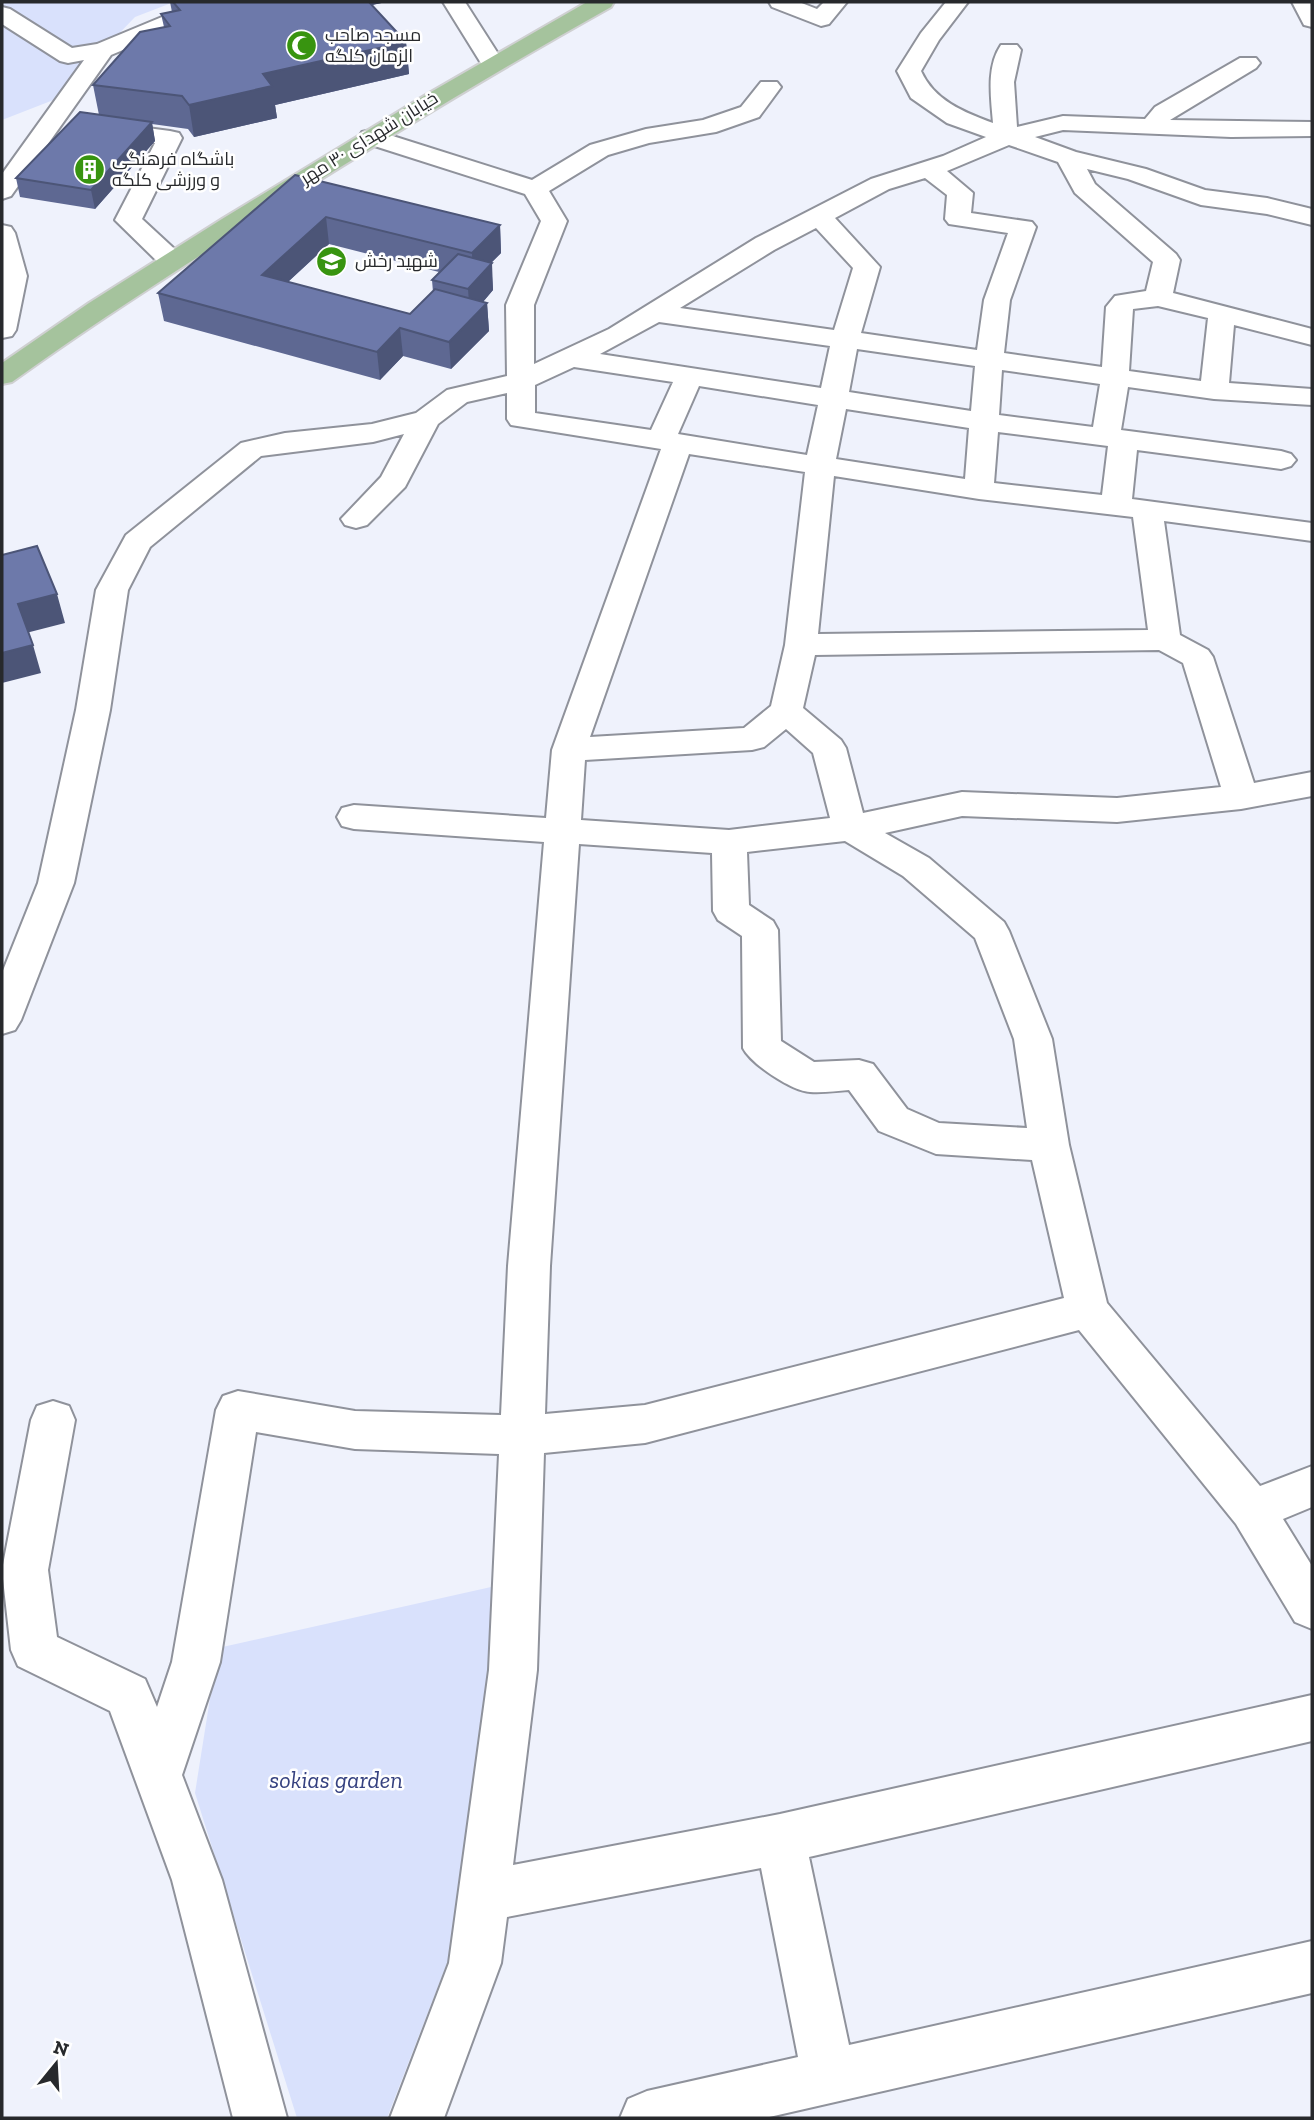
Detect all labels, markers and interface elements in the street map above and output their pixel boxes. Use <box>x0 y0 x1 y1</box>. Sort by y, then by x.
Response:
place label: مسجد صاحب الزمان کلگه <box>325 24 421 67</box>
mosque icon: مسجد صاحب الزمان کلگه <box>285 28 319 62</box>
street label: خیابان شهدای ۳۰ مهر <box>295 87 442 190</box>
place label: باشگاه فرهنگی و ورزشی کلگه <box>112 148 234 191</box>
building icon: باشگاه فرهنگی و ورزشی کلگه <box>72 152 106 186</box>
school or university icon: شهید رخش <box>315 244 349 278</box>
place label: شهید رخش <box>355 250 438 272</box>
park label: sokias garden <box>269 1765 403 1794</box>
north arrow <box>21 2029 91 2099</box>
text: N <box>51 2035 72 2061</box>

